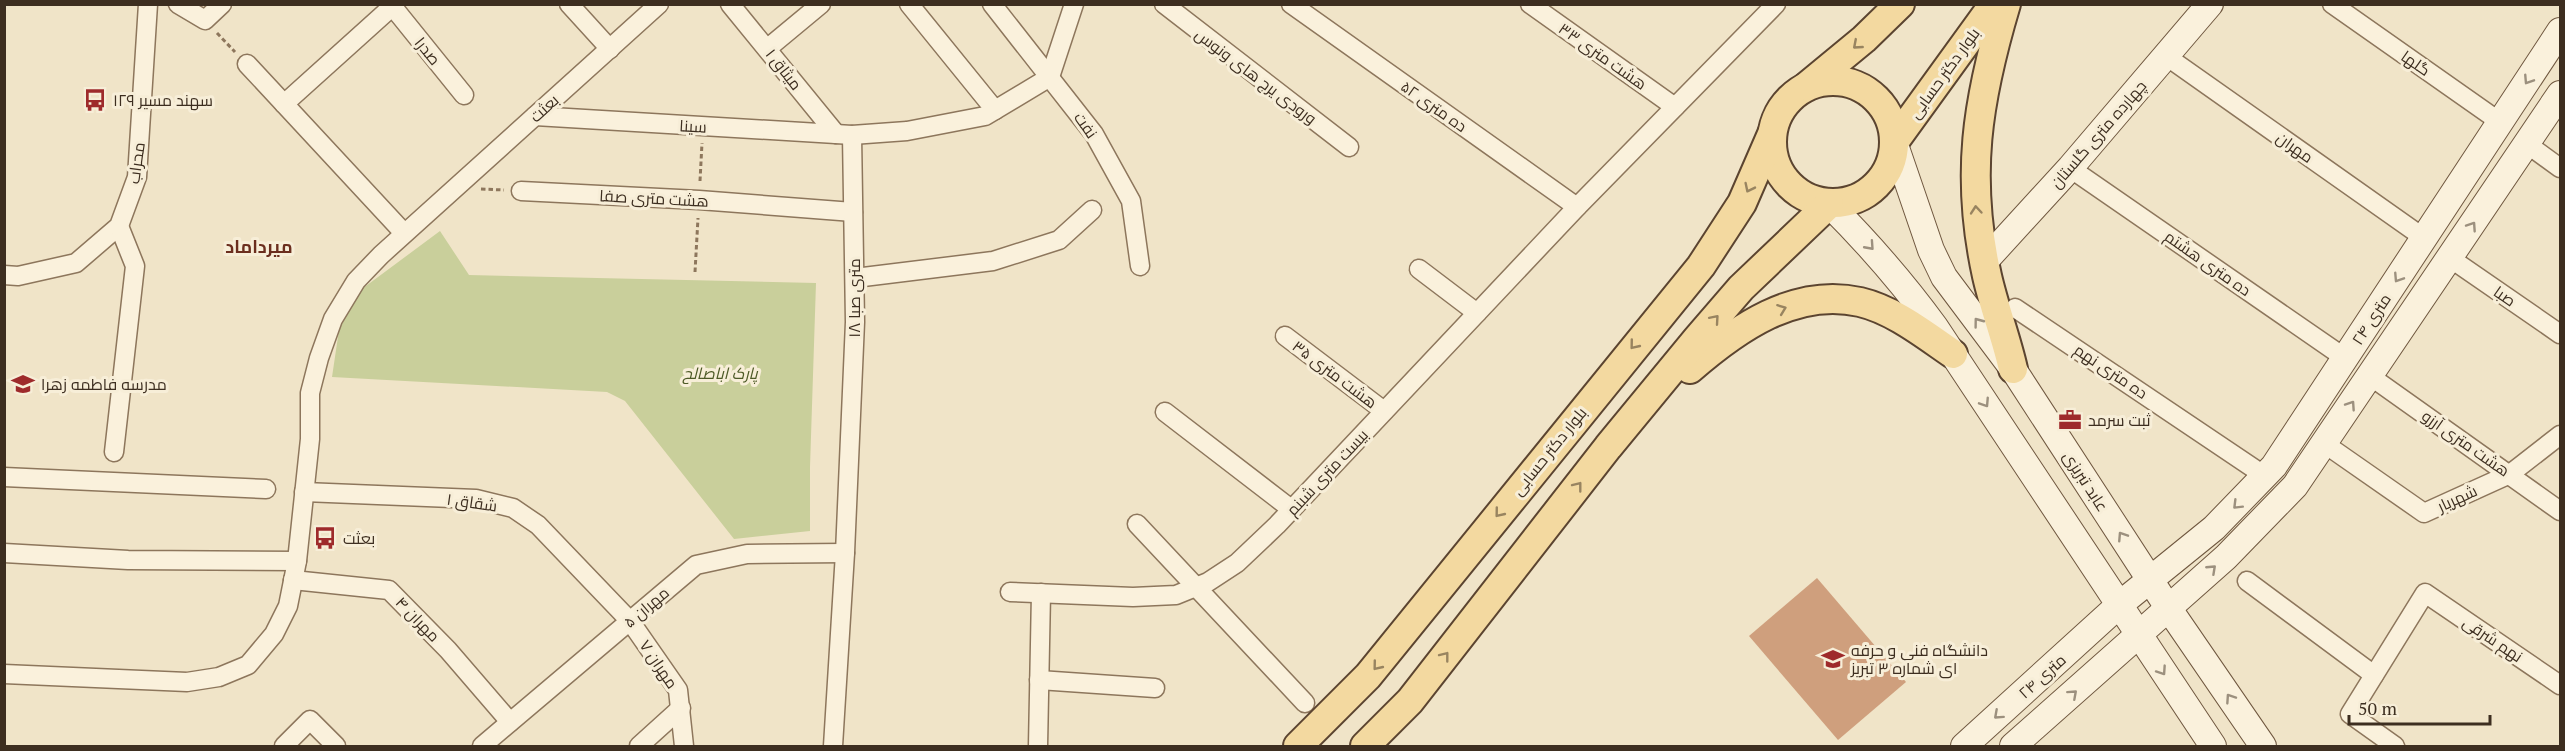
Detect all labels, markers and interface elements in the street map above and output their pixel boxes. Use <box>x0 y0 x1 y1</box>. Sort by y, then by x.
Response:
street label: هشت متری ۳۳ <box>1554 17 1652 95</box>
street label: ورودی یرج های ونوس <box>1190 23 1321 130</box>
street label: بلوار دکتر حسابی <box>1903 23 1985 123</box>
street label: صدرا <box>410 32 446 70</box>
one-way arrow <box>1853 38 1864 49</box>
street label: میثاق ۱ <box>761 44 807 94</box>
street label: گلها <box>2397 45 2435 81</box>
one-way arrow <box>2525 73 2536 84</box>
street label: ده متری ۵۲ <box>1397 75 1471 137</box>
street label: چهارده متری گلستان <box>2045 75 2152 194</box>
bus stop icon: سهند مسیر ۱۲۹ <box>82 87 108 113</box>
place label: سهند مسیر ۱۲۹ <box>113 89 213 111</box>
street label: بعثت <box>525 89 563 127</box>
street label: نفت <box>1069 107 1103 143</box>
street label: سینا <box>679 114 707 138</box>
street label: مهران <box>2272 126 2318 168</box>
street label: محراب <box>122 141 150 185</box>
one-way arrow <box>1744 182 1756 193</box>
street label: هشت متری صفا <box>599 184 709 212</box>
one-way arrow <box>1970 206 1983 215</box>
one-way arrow <box>2464 222 2476 232</box>
street label: ده متری هشتم <box>2160 225 2256 302</box>
district label: میرداماد <box>225 234 293 258</box>
one-way arrow <box>1863 239 1874 249</box>
street label: متری صبا ۱۸ <box>843 258 865 338</box>
one-way arrow <box>2394 271 2405 282</box>
street label: صبا <box>2489 281 2521 311</box>
street label: ۲۴ متری <box>2346 289 2396 349</box>
one-way arrow <box>1776 304 1787 317</box>
one-way arrow <box>1708 315 1719 325</box>
one-way arrow <box>1974 318 1985 329</box>
street label: هشت متری ۳۵ <box>1288 335 1382 413</box>
street label: ده متری نهم <box>2069 338 2152 405</box>
one-way arrow <box>1631 339 1642 350</box>
park label: پارک اباصالح <box>681 362 758 385</box>
school or university icon: مدرسه فاطمه زهرا <box>10 371 36 397</box>
place label: مدرسه فاطمه زهرا <box>41 373 167 395</box>
one-way arrow <box>1978 396 1989 407</box>
one-way arrow <box>2344 401 2355 412</box>
street label: بلوار دکتر حسابی <box>1507 402 1591 500</box>
street label: هشت متری آرزو <box>2418 404 2514 482</box>
office icon: ثبت سرمد <box>2057 407 2083 433</box>
place label: ثبت سرمد <box>2088 409 2151 431</box>
street label: بیست متری شبنم <box>1281 424 1374 521</box>
street label: عابد تبریزی <box>2058 446 2114 516</box>
street label: شهریار <box>2433 479 2481 517</box>
one-way arrow <box>1571 481 1582 492</box>
street label: شقاق ۱ <box>445 488 499 516</box>
one-way arrow <box>2234 497 2245 508</box>
one-way arrow <box>1495 507 1506 518</box>
bus stop icon: بعثت <box>312 525 338 551</box>
place label: بعثت <box>343 527 375 549</box>
one-way arrow <box>2118 532 2129 543</box>
one-way arrow <box>2205 566 2216 577</box>
street label: مهران ۵ <box>619 581 673 633</box>
street label: مهران ۴ <box>391 592 445 646</box>
street label: نهم شرقی <box>2458 611 2527 668</box>
street label: مهران ۷ <box>635 635 683 693</box>
place label: دانشگاه فنی و حرفه ای شماره ۳ تبریز <box>1850 639 1988 679</box>
school or university icon: دانشگاه فنی و حرفه ای شماره ۳ تبریز <box>1820 646 1846 672</box>
street label: ۲۴ متری <box>2013 649 2071 703</box>
one-way arrow <box>1438 651 1449 662</box>
one-way arrow <box>1373 659 1384 670</box>
one-way arrow <box>2155 664 2166 675</box>
scale bar <box>2349 688 2490 726</box>
one-way arrow <box>2066 690 2077 701</box>
one-way arrow <box>2226 694 2237 705</box>
text: 50 m <box>2358 696 2398 720</box>
one-way arrow <box>1995 708 2005 719</box>

